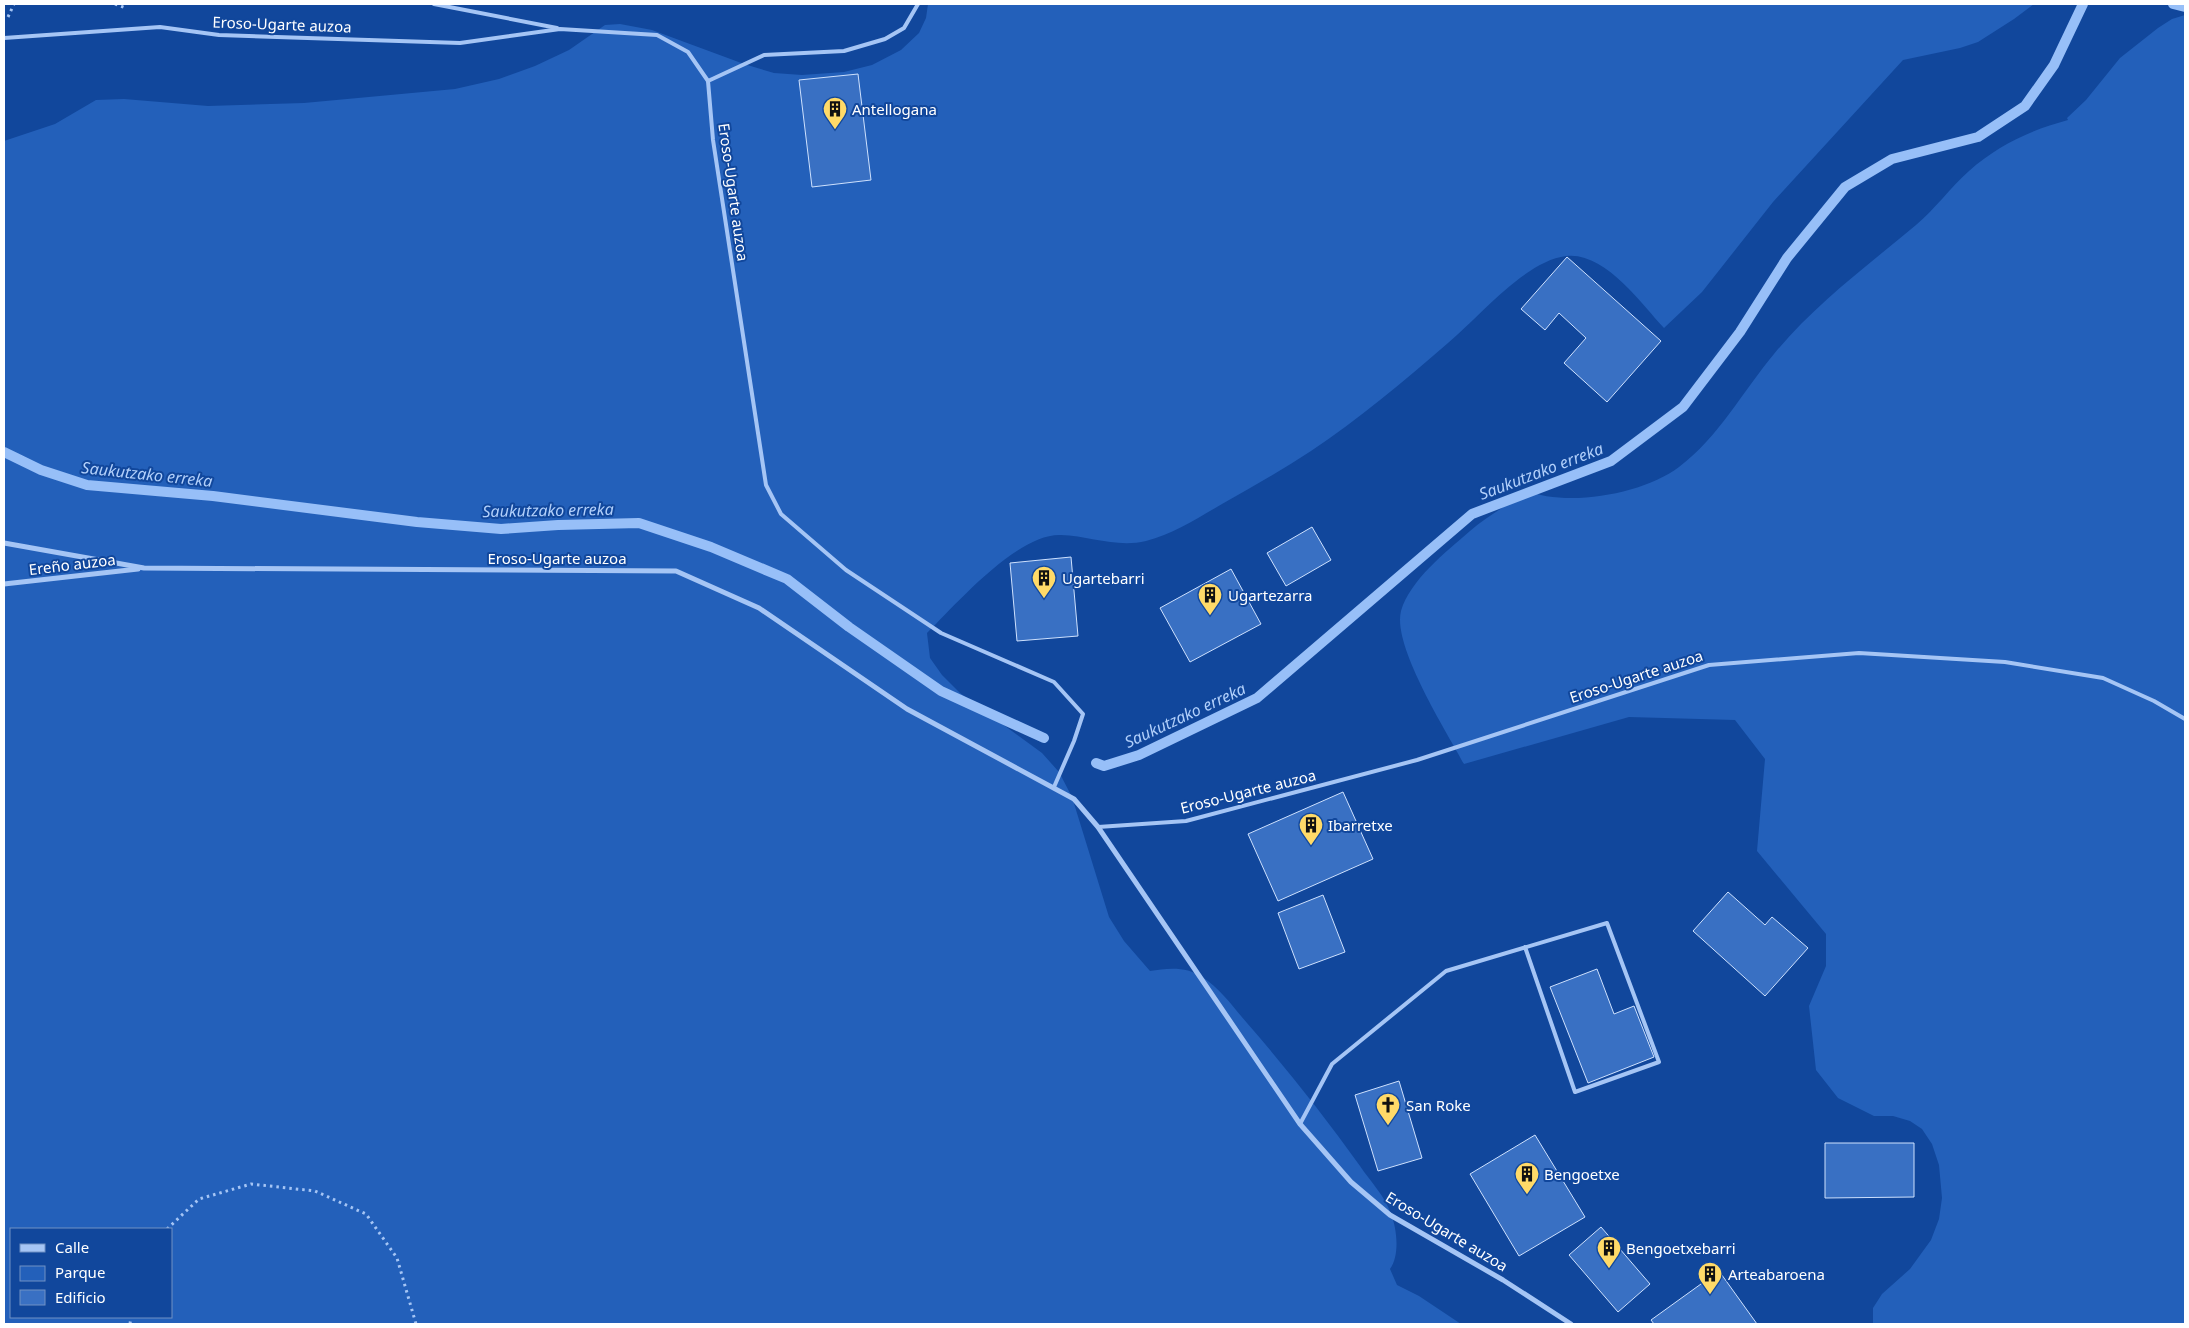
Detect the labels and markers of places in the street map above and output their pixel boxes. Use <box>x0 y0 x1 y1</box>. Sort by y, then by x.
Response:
building icon: Antellogana <box>822 96 848 130</box>
place label: Antellogana <box>852 99 937 119</box>
building icon: Ugartebarri <box>1031 565 1057 599</box>
place label: Ugartebarri <box>1062 568 1145 588</box>
building icon: Ugartezarra <box>1197 582 1223 616</box>
place label: Ugartezarra <box>1228 585 1313 605</box>
building icon: Ibarretxe <box>1298 812 1324 846</box>
place label: Ibarretxe <box>1328 815 1393 835</box>
church icon: San Roke <box>1375 1092 1401 1126</box>
place label: San Roke <box>1406 1095 1471 1115</box>
building icon: Bengoetxe <box>1514 1161 1540 1195</box>
place label: Bengoetxe <box>1544 1164 1620 1184</box>
building icon: Bengoetxebarri <box>1596 1235 1622 1269</box>
place label: Bengoetxebarri <box>1626 1238 1736 1258</box>
building icon: Arteabaroena <box>1697 1261 1723 1295</box>
place label: Arteabaroena <box>1728 1264 1825 1284</box>

